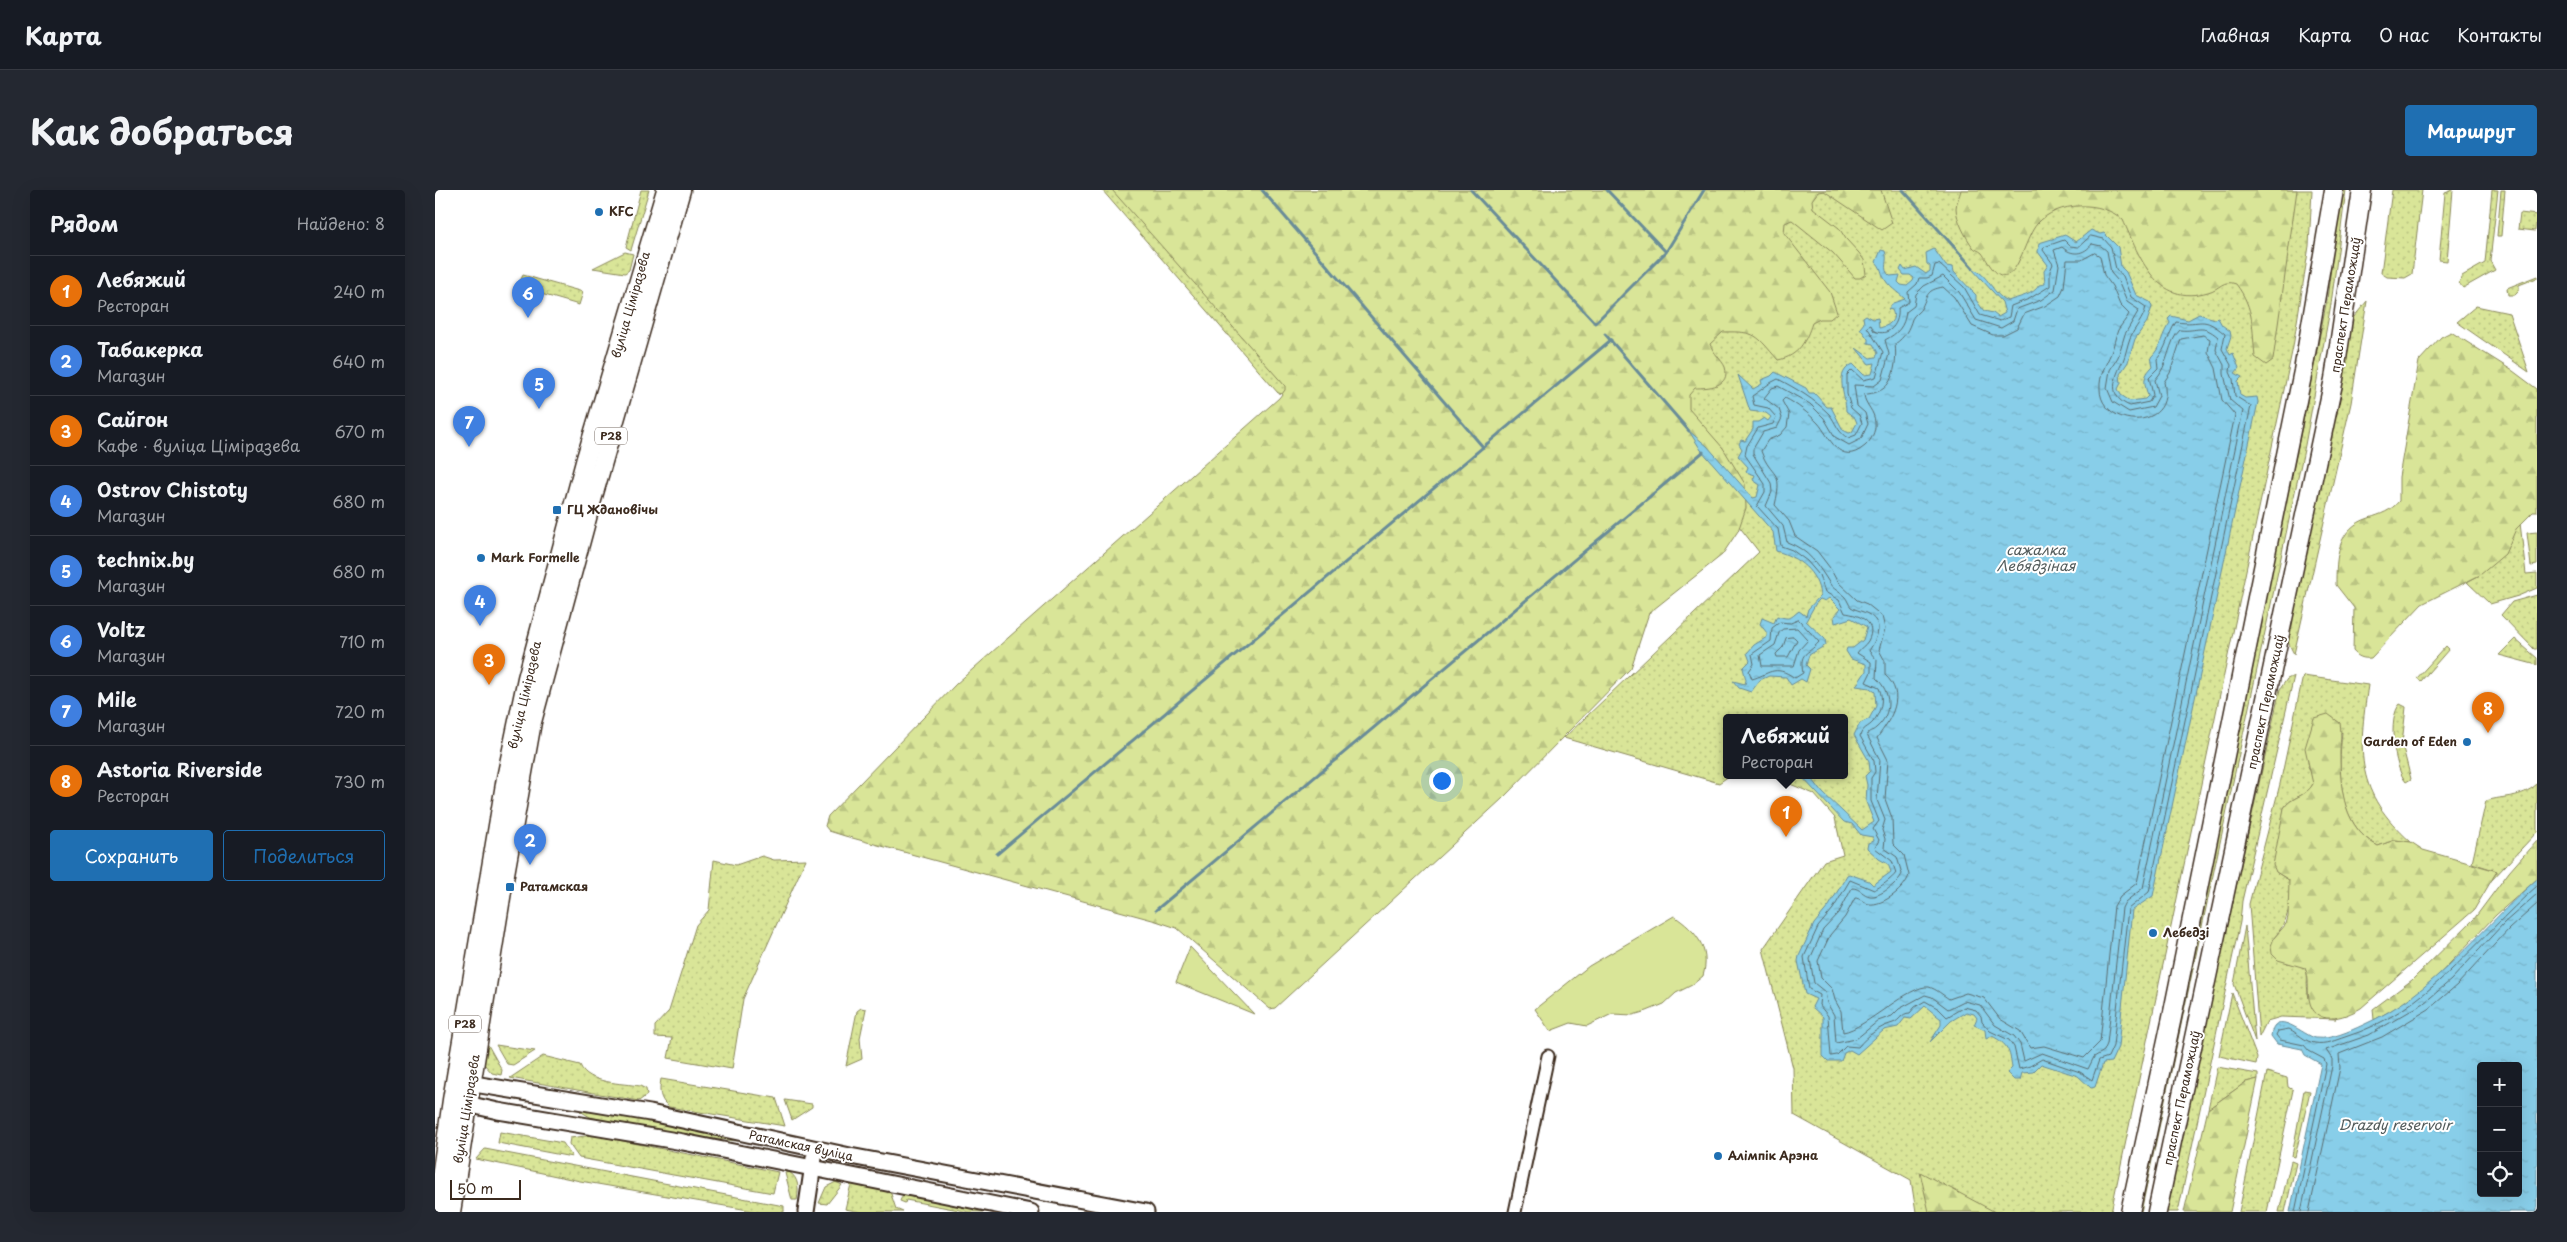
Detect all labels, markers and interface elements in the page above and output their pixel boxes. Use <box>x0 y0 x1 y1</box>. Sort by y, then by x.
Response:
text: Карта <box>25 17 102 53</box>
text: Главная <box>2201 21 2270 48</box>
text: Карта <box>2298 21 2351 48</box>
text: О нас <box>2379 21 2429 48</box>
text: Контакты <box>2457 21 2542 48</box>
text: Как добраться <box>30 104 294 157</box>
button: Маршрут <box>2405 105 2537 156</box>
place label: KFC <box>609 202 634 220</box>
marker: KFC <box>593 206 605 218</box>
text: Рядом <box>50 207 118 239</box>
text: Найдено: 8 <box>297 211 385 235</box>
street label: праспект Пераможцаў <box>2325 236 2365 374</box>
street label: вуліца Ціміразева <box>606 249 654 360</box>
text: Лебяжий <box>97 265 186 293</box>
pin: 6 <box>512 277 544 318</box>
text: 1 <box>62 279 70 303</box>
text: 240 m <box>333 279 385 303</box>
text: Ресторан <box>97 293 170 317</box>
text: Табакерка <box>97 335 203 363</box>
text: 2 <box>60 349 72 373</box>
text: 640 m <box>332 349 385 373</box>
text: Магазин <box>97 363 166 387</box>
pin: 5 <box>523 368 555 409</box>
text: Сайгон <box>97 405 169 433</box>
pin: 7 <box>453 406 485 447</box>
text: 3 <box>61 419 71 443</box>
text: 670 m <box>335 419 385 443</box>
road number: Р28 <box>595 428 627 445</box>
text: Кафе · вуліца Ціміразева <box>97 433 300 457</box>
text: Ostrov Chistoty <box>97 475 248 503</box>
text: 4 <box>61 489 71 513</box>
text: 680 m <box>332 489 385 513</box>
place label: ГЦ Ждановічы <box>567 500 658 518</box>
text: Магазин <box>97 503 166 527</box>
marker: ГЦ Ждановічы <box>551 504 563 516</box>
water label: сажалка Лебядзіная <box>1997 539 2077 576</box>
text: technix.by <box>97 545 194 573</box>
place label: Mark Formelle <box>491 548 580 566</box>
marker: Mark Formelle <box>475 552 487 564</box>
text: 5 <box>61 559 71 583</box>
text: 680 m <box>332 559 385 583</box>
text: Магазин <box>97 573 166 597</box>
pin: 4 <box>464 585 496 626</box>
text: Voltz <box>97 615 145 643</box>
text: 6 <box>60 629 72 653</box>
text: 710 m <box>339 629 385 653</box>
street label: праспект Пераможцаў <box>2242 633 2288 771</box>
street label: вуліца Ціміразева <box>503 639 545 751</box>
text: Магазин <box>97 643 166 667</box>
pin: 3 <box>473 644 505 685</box>
text: Mile <box>97 685 137 713</box>
pin: 8 <box>2472 692 2504 733</box>
text: 7 <box>61 699 71 723</box>
text: 720 m <box>335 699 385 723</box>
text: Магазин <box>97 713 166 737</box>
popup <box>1723 714 1848 779</box>
text: Лебяжий <box>1741 721 1830 749</box>
place label: Garden of Eden <box>2363 732 2457 750</box>
marker: Garden of Eden <box>2461 736 2473 748</box>
text: Ресторан <box>1741 749 1814 773</box>
text: Astoria Riverside <box>97 755 262 783</box>
your location <box>1429 768 1455 794</box>
text: 8 <box>61 769 71 793</box>
text: 730 m <box>334 769 385 793</box>
text: Ресторан <box>97 783 170 807</box>
pin: 1 <box>1770 796 1802 837</box>
pin: 2 <box>514 824 546 865</box>
button: Сохранить <box>50 830 213 881</box>
button: Поделиться <box>223 830 385 881</box>
place label: Ратамская <box>520 877 588 895</box>
marker: Ратамская <box>504 881 516 893</box>
place label: Лебедзі <box>2163 923 2210 941</box>
marker: Лебедзі <box>2147 927 2159 939</box>
road number: Р28 <box>449 1016 481 1032</box>
street label: праспект Пераможцаў <box>2158 1029 2204 1167</box>
street label: вуліца Ціміразева <box>448 1052 484 1165</box>
map controls <box>2477 1062 2522 1197</box>
button: + <box>2477 1062 2522 1107</box>
button: − <box>2477 1107 2522 1152</box>
water label: Drazdy reservoir <box>2339 1114 2454 1135</box>
street label: Ратамская вуліца <box>747 1125 856 1165</box>
place label: Алімпік Арэна <box>1727 1146 1818 1164</box>
marker: Алімпік Арэна <box>1712 1150 1724 1162</box>
button: locate <box>2477 1152 2522 1197</box>
scale bar <box>450 1177 521 1200</box>
text: 50 m <box>457 1178 493 1199</box>

